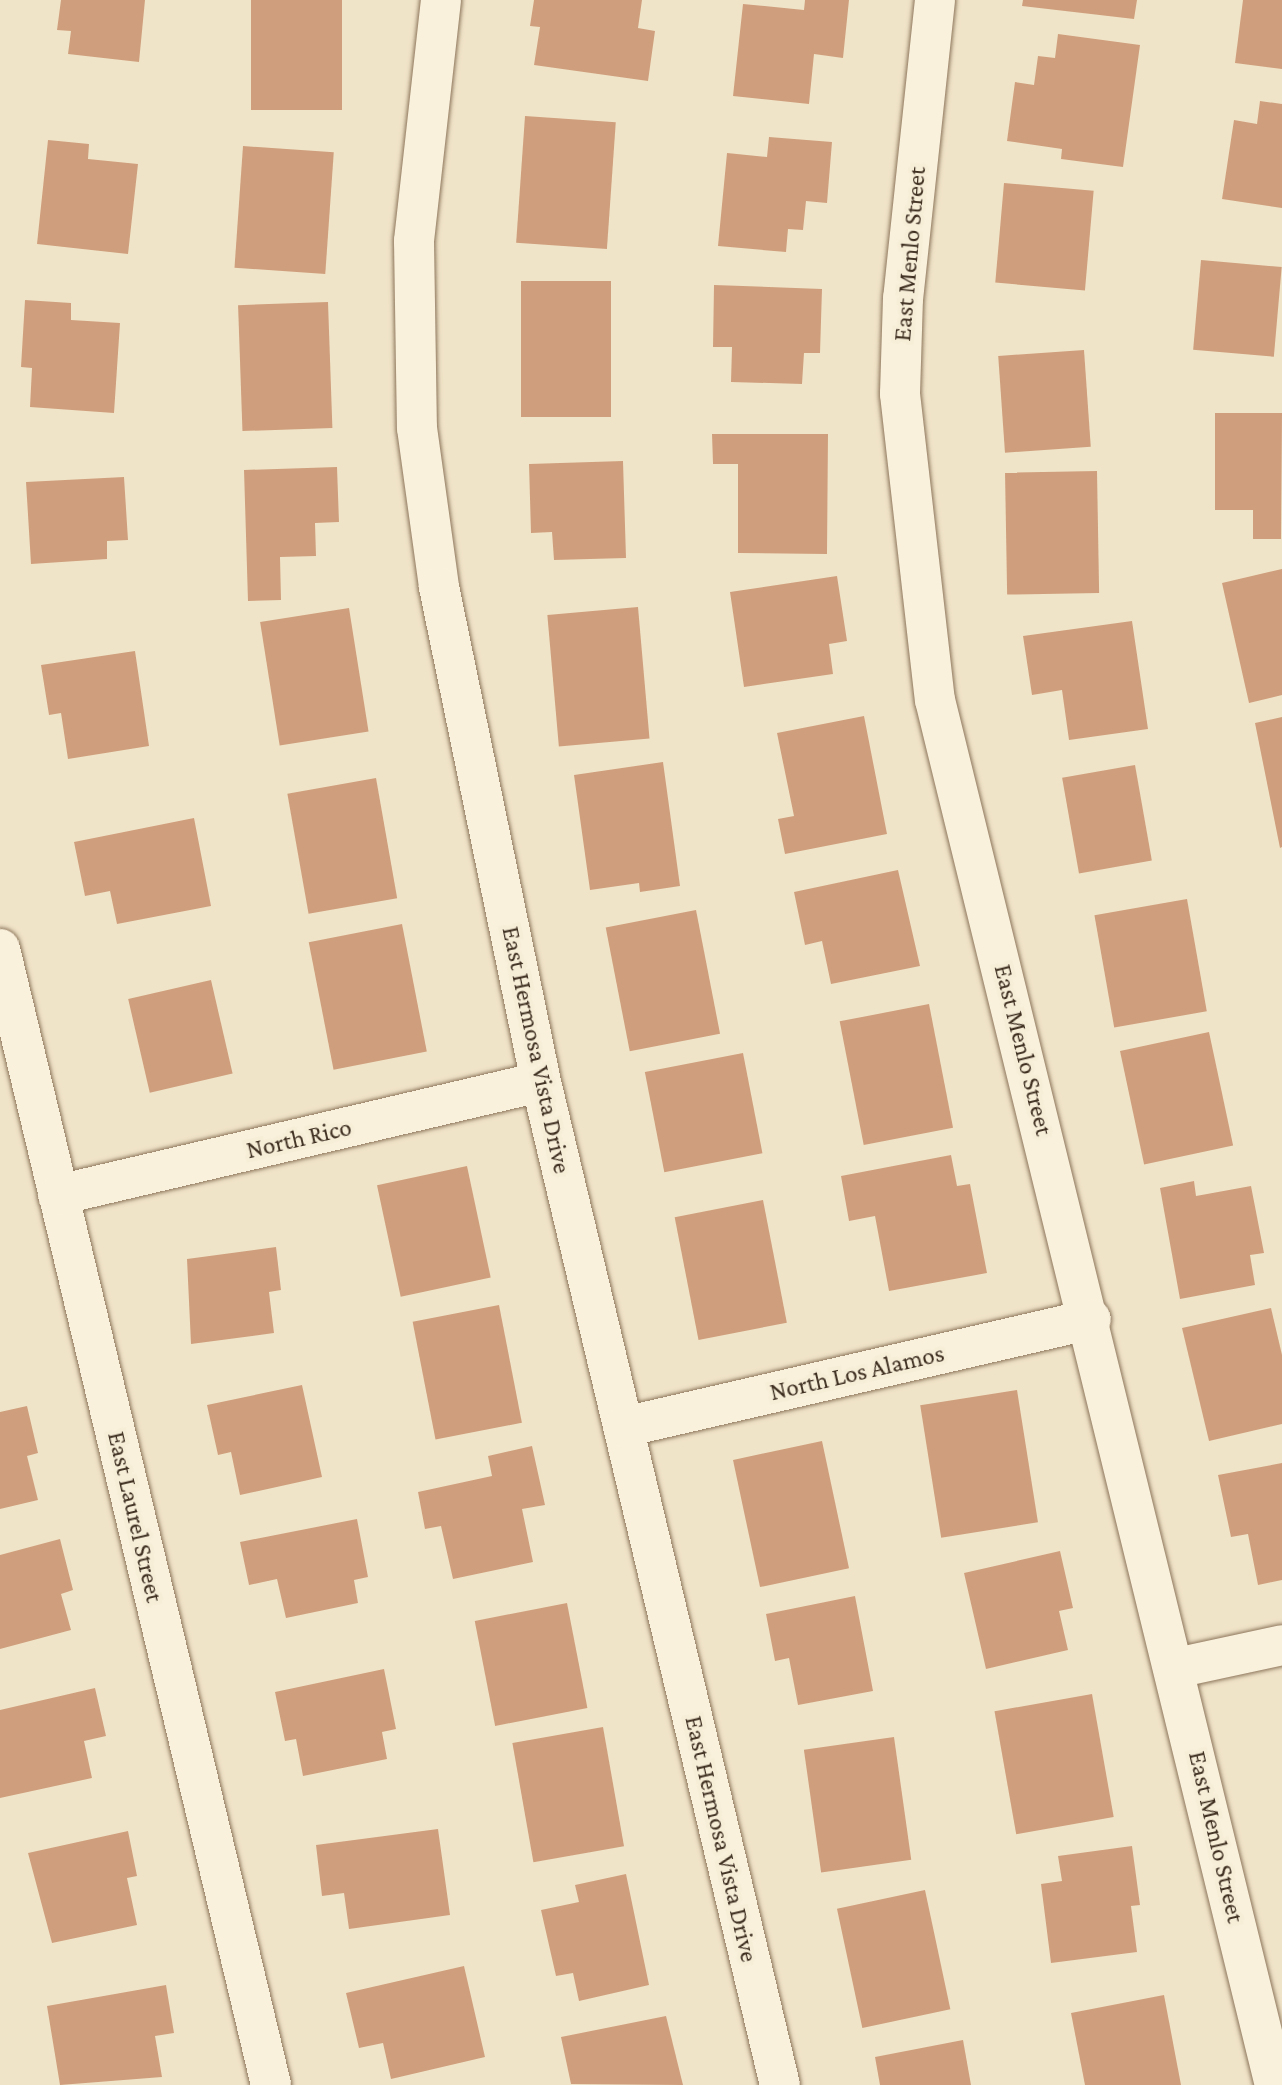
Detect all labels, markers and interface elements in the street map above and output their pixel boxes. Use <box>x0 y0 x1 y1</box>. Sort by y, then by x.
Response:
street label: East Menlo Street <box>887 165 933 343</box>
street label: East Hermosa Vista Drive <box>495 924 577 1176</box>
street label: East Menlo Street <box>987 961 1059 1139</box>
street label: North Rico <box>243 1112 355 1166</box>
street label: North Los Alamos <box>767 1338 947 1408</box>
street label: East Laurel Street <box>101 1429 169 1605</box>
street label: East Hermosa Vista Drive <box>678 1713 764 1965</box>
street label: East Menlo Street <box>1182 1748 1250 1926</box>

